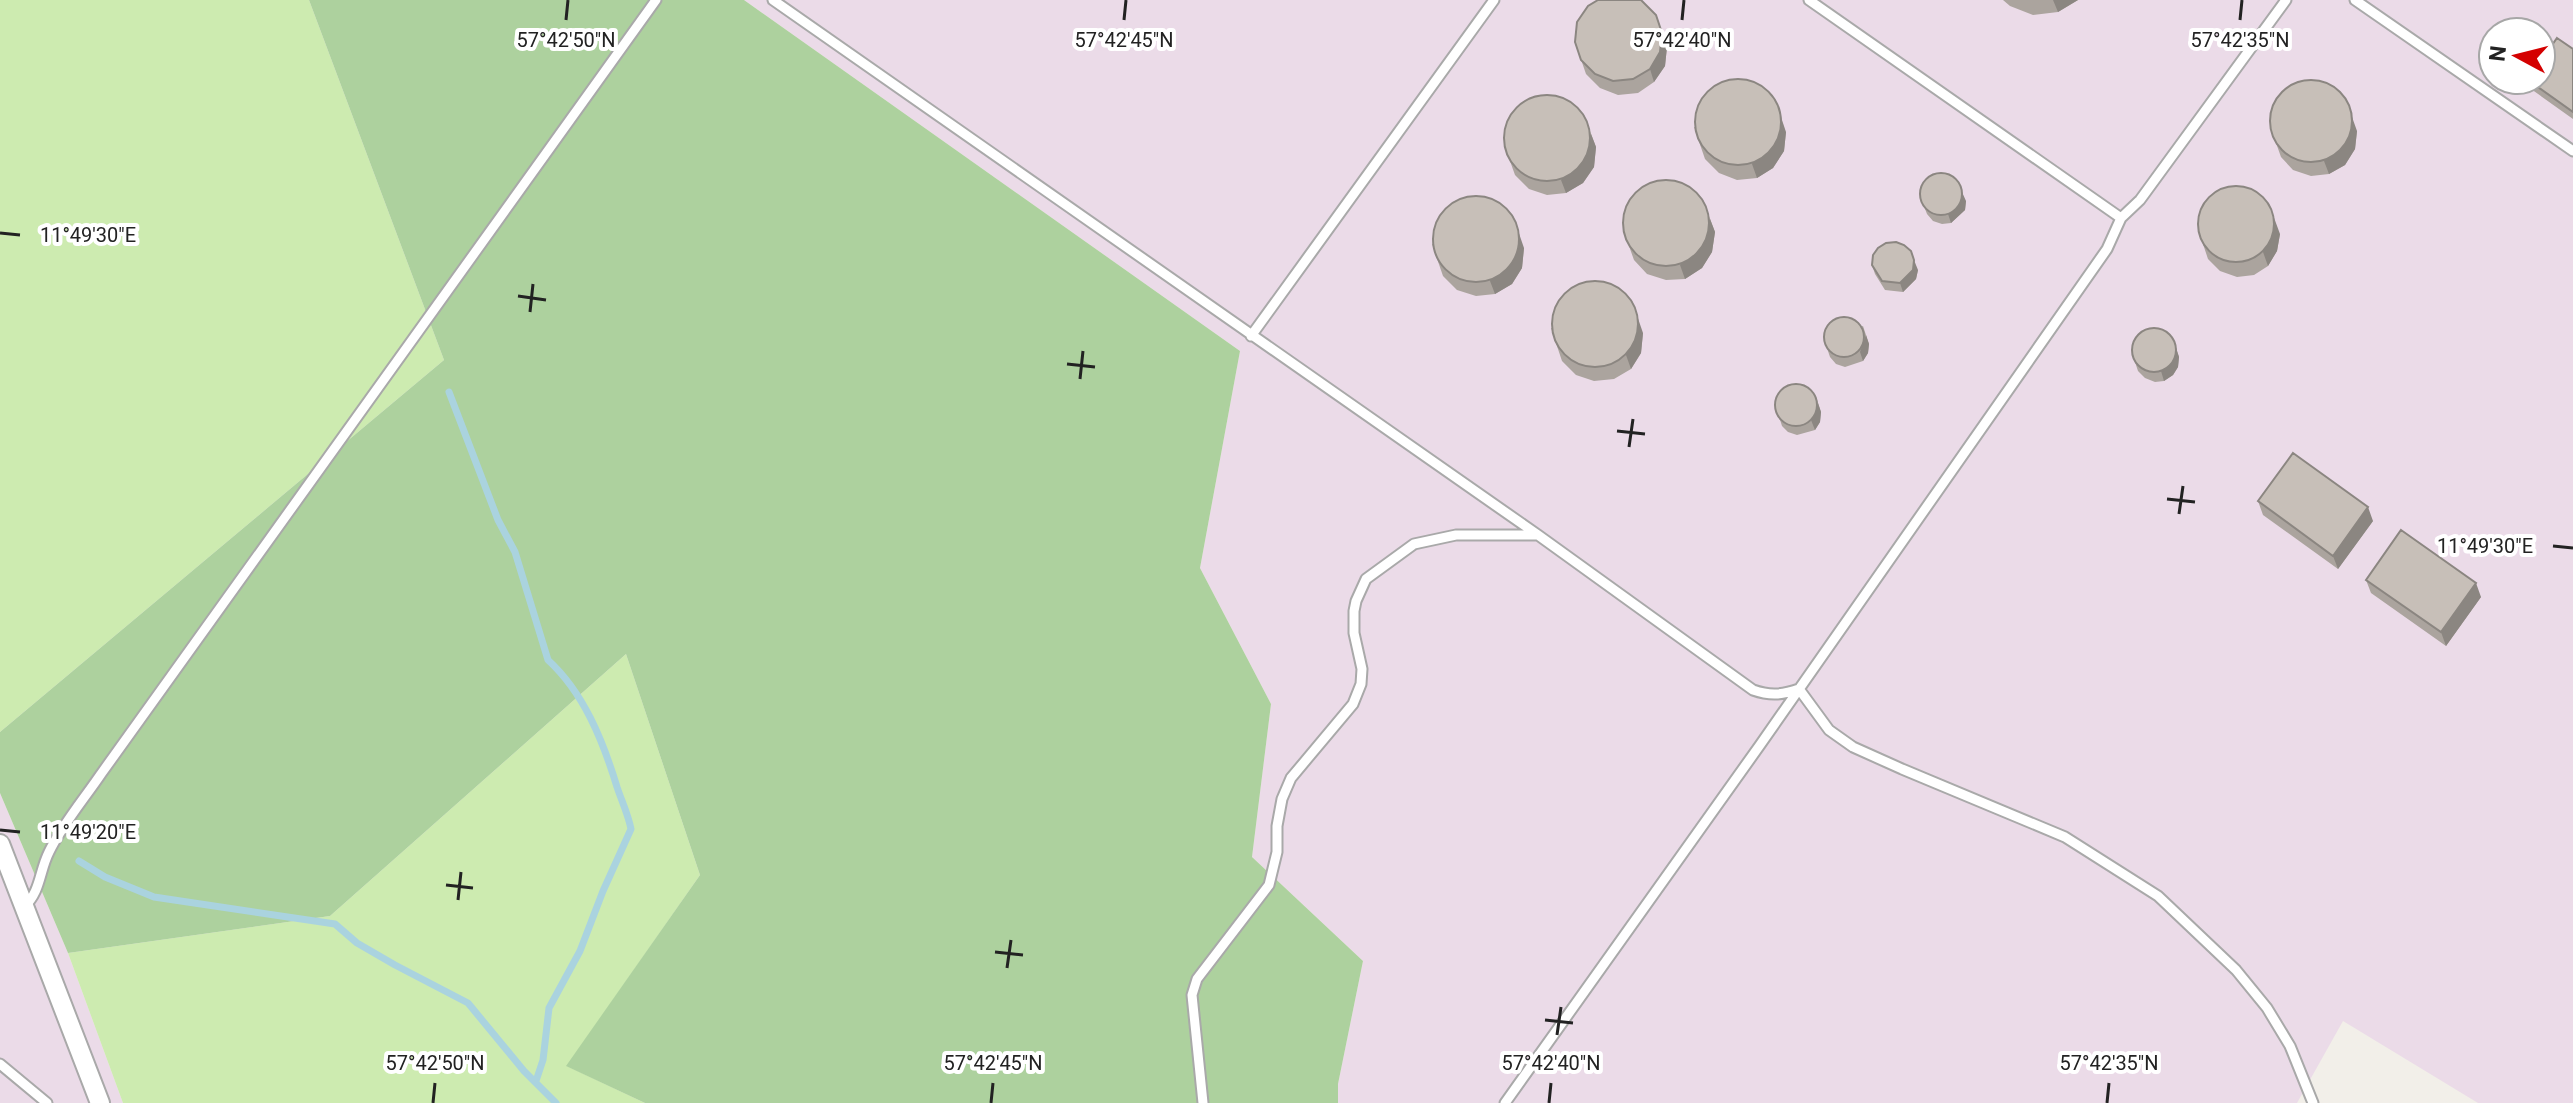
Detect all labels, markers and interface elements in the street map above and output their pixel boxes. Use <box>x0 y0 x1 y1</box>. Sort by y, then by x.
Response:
north arrow <box>2477 16 2557 96</box>
text: 57°42'50"N <box>516 28 616 52</box>
text: 57°42'45"N <box>1074 28 1174 52</box>
text: 57°42'40"N <box>1632 28 1732 52</box>
text: 57°42'35"N <box>2190 28 2290 52</box>
text: N <box>2484 44 2511 63</box>
text: 11°49'30"E <box>40 223 136 247</box>
text: 11°49'30"E <box>2437 534 2533 558</box>
text: 11°49'20"E <box>40 820 136 844</box>
text: 57°42'50"N <box>385 1051 485 1075</box>
text: 57°42'45"N <box>943 1051 1043 1075</box>
text: 57°42'40"N <box>1501 1051 1601 1075</box>
text: 57°42'35"N <box>2059 1051 2159 1075</box>

